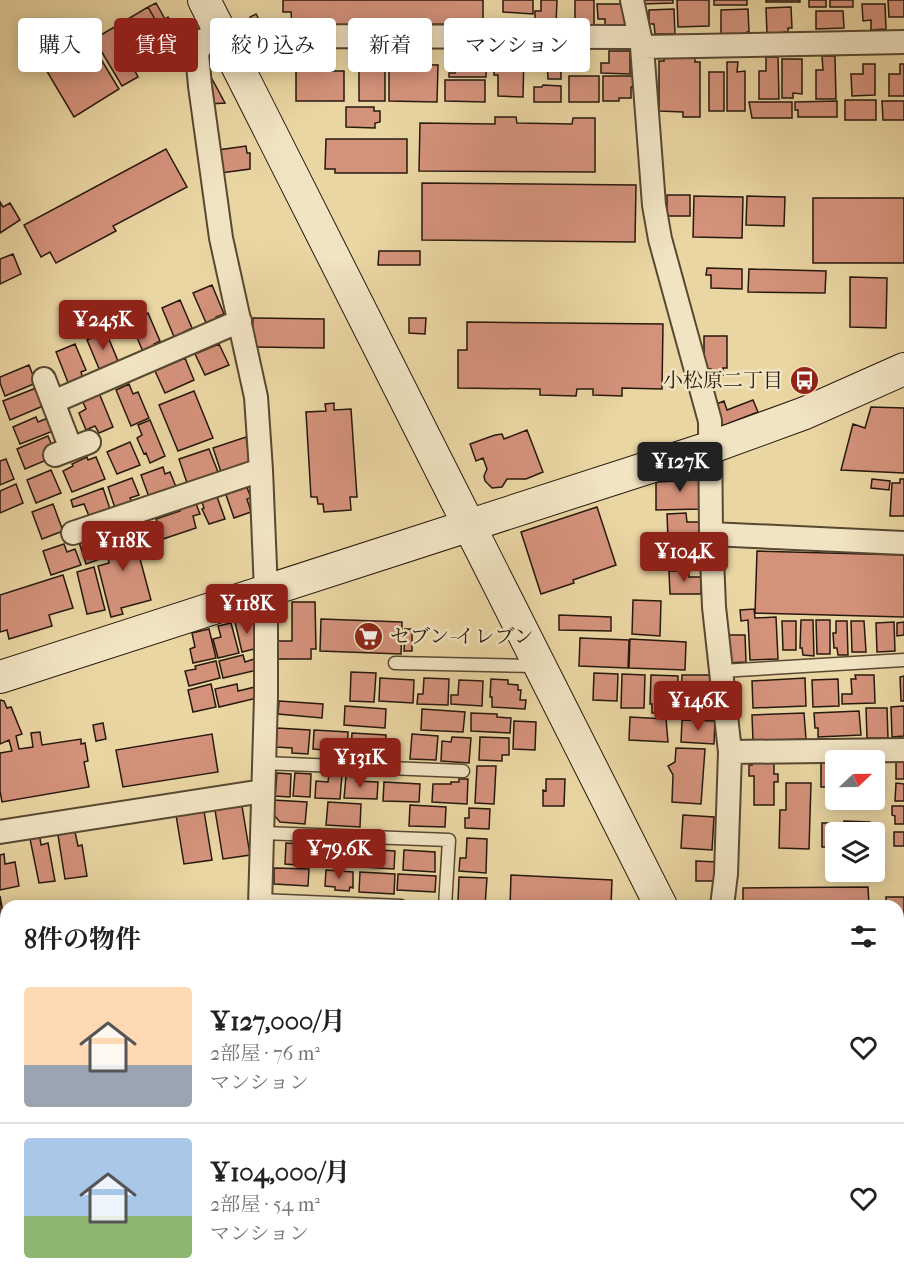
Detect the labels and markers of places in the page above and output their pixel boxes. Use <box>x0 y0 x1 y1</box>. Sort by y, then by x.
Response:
pin: ¥245K <box>61 300 145 351</box>
bus stop icon: 小松原二丁目 <box>788 364 820 396</box>
place label: 小松原二丁目 <box>663 369 783 392</box>
pin: ¥127K <box>638 442 722 493</box>
pin: ¥118K <box>81 521 165 572</box>
pin: ¥104K <box>642 532 726 583</box>
pin: ¥118K <box>205 584 289 635</box>
supermarket icon: セブン-イレブン <box>353 620 385 652</box>
place label: セブン-イレブン <box>390 625 534 648</box>
pin: ¥146K <box>656 681 740 732</box>
pin: ¥131K <box>318 738 402 789</box>
pin: ¥79.6K <box>290 829 388 880</box>

